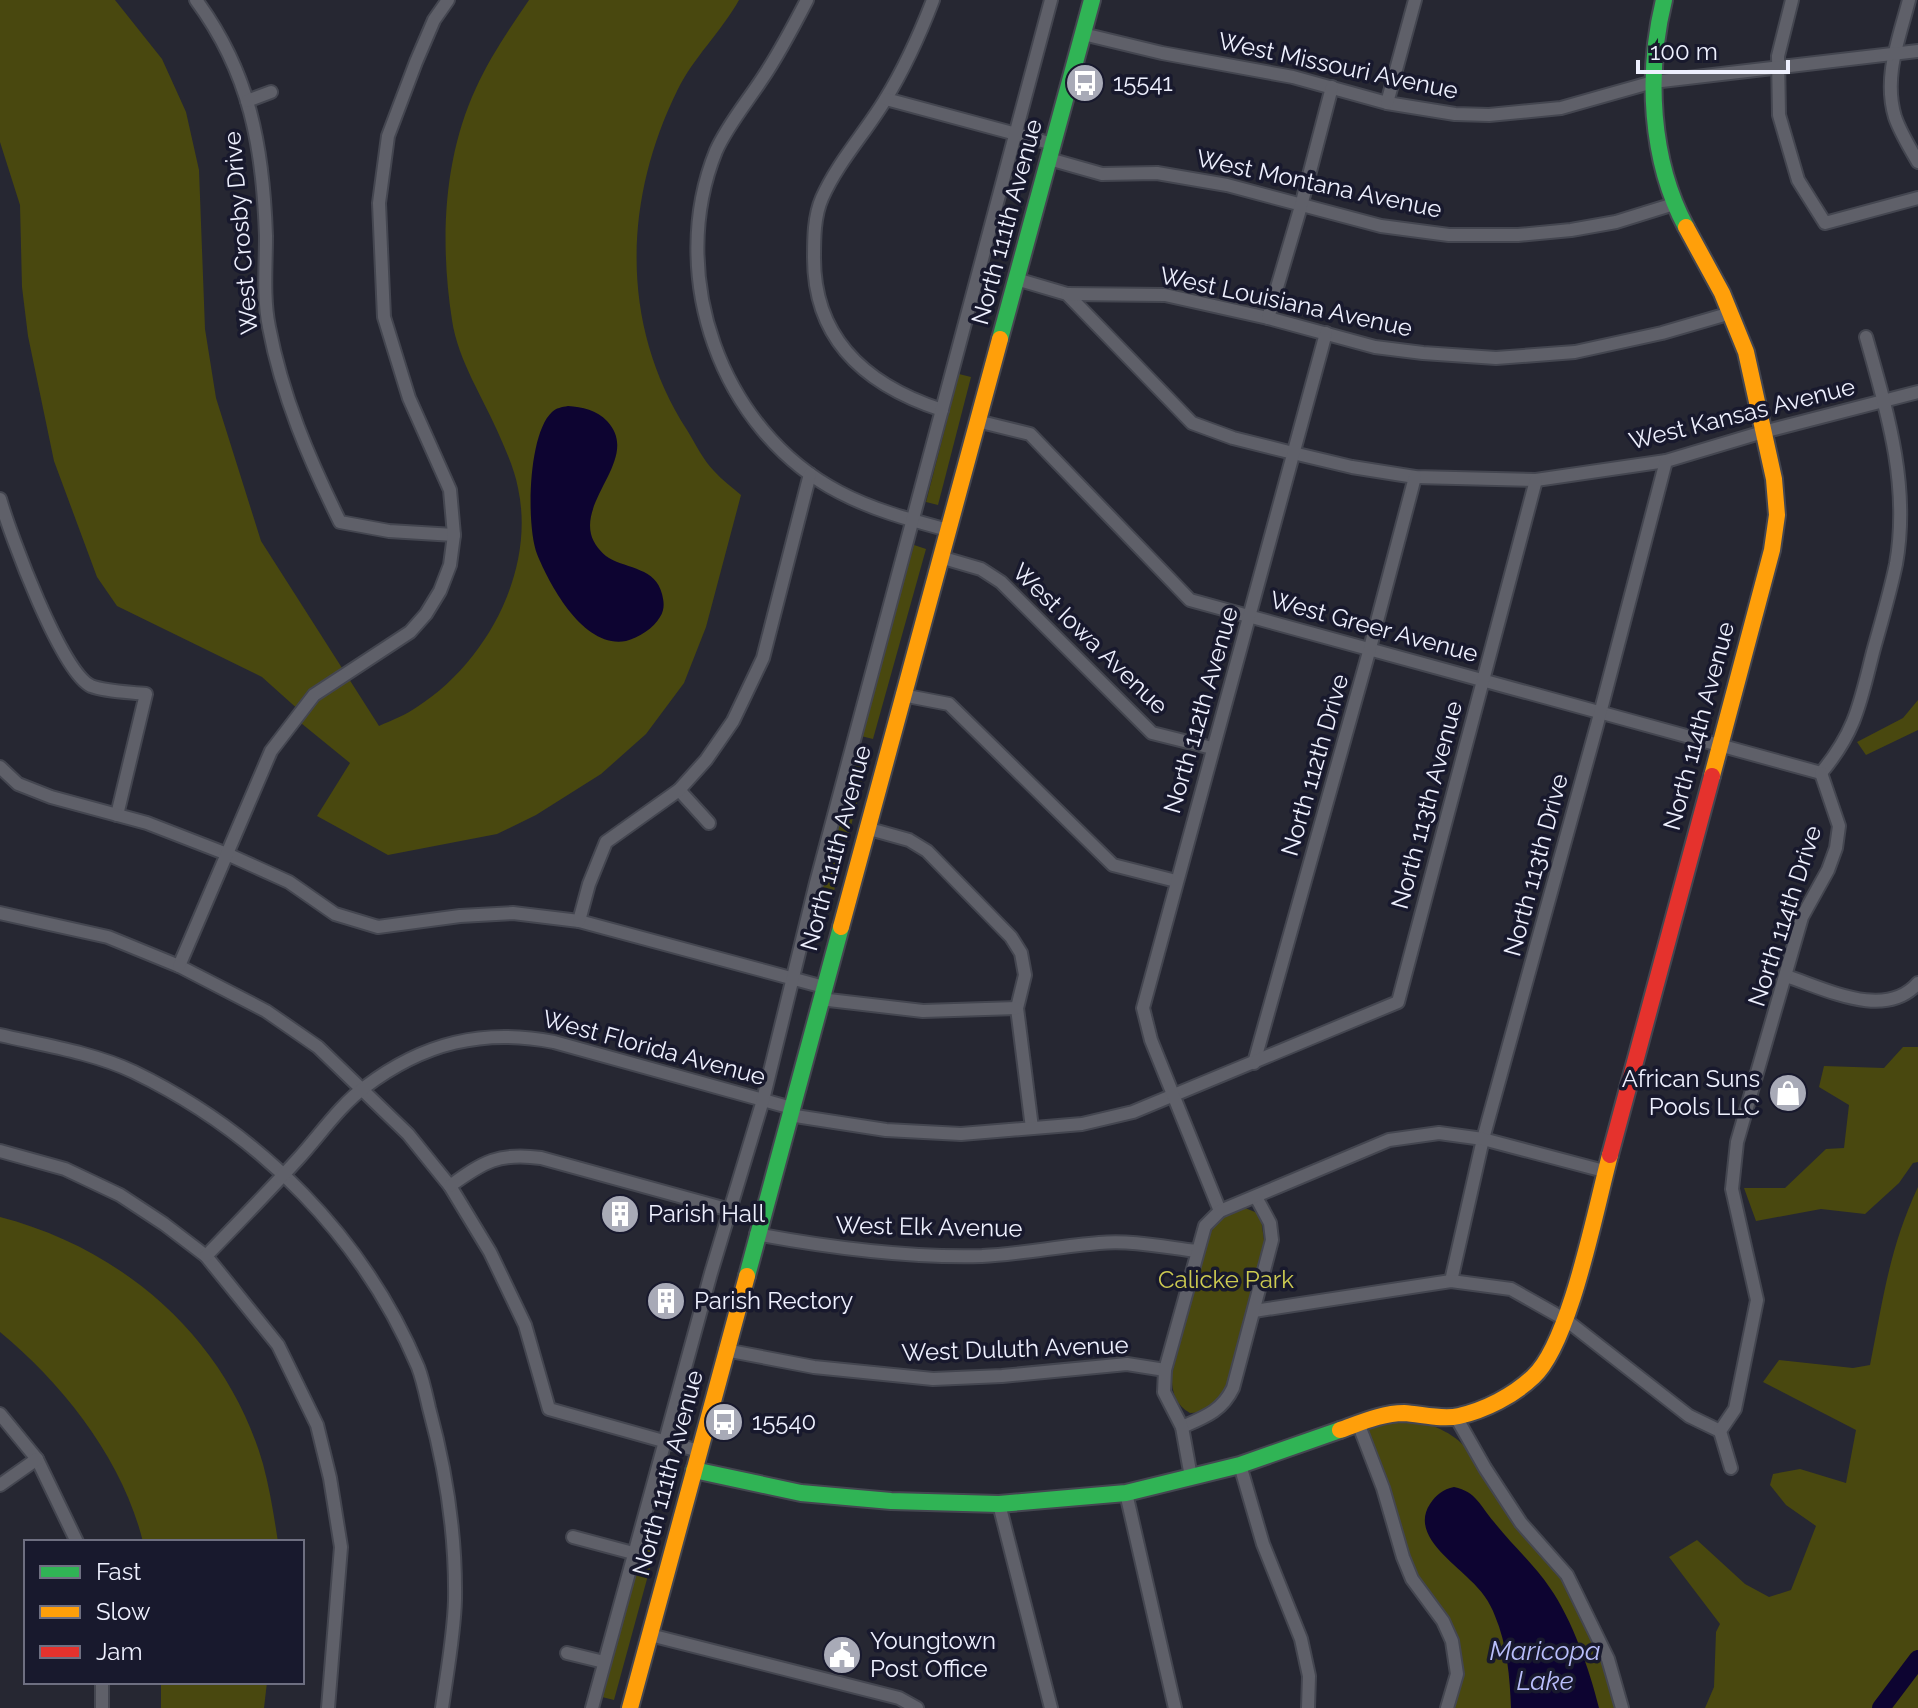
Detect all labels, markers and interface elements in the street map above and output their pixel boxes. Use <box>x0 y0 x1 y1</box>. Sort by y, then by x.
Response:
scale bar <box>1638 24 1788 74</box>
street label: West Missouri Avenue <box>1215 26 1461 105</box>
text: 100 m <box>1650 37 1718 66</box>
bus stop icon: 15541 <box>1064 62 1106 104</box>
place label: 15541 <box>1113 68 1173 97</box>
street label: North 111th Avenue <box>965 116 1048 328</box>
street label: West Crosby Drive <box>217 130 264 336</box>
street label: West Montana Avenue <box>1194 143 1444 224</box>
street label: West Louisiana Avenue <box>1157 261 1415 342</box>
street label: West Kansas Avenue <box>1626 371 1858 456</box>
street label: West Iowa Avenue <box>1007 557 1174 720</box>
street label: West Greer Avenue <box>1267 585 1481 668</box>
street label: North 112th Avenue <box>1157 603 1244 817</box>
street label: North 114th Avenue <box>1657 619 1740 833</box>
street label: North 112th Drive <box>1275 671 1354 859</box>
street label: North 113th Avenue <box>1385 698 1468 912</box>
street label: North 111th Avenue <box>794 742 877 954</box>
street label: North 113th Drive <box>1497 770 1574 959</box>
street label: North 114th Drive <box>1742 822 1827 1010</box>
street label: West Florida Avenue <box>540 1004 769 1091</box>
place label: African Suns Pools LLC <box>1622 1064 1760 1121</box>
shop icon: African Suns Pools LLC <box>1767 1072 1809 1114</box>
building icon: Parish Hall <box>599 1193 641 1235</box>
place label: Parish Hall <box>648 1199 765 1228</box>
street label: West Elk Avenue <box>835 1210 1023 1243</box>
park label: Calicke Park <box>1158 1265 1294 1294</box>
building icon: Parish Rectory <box>645 1280 687 1322</box>
place label: Parish Rectory <box>694 1286 853 1315</box>
street label: West Duluth Avenue <box>901 1330 1129 1367</box>
street label: North 111th Avenue <box>626 1367 709 1579</box>
bus stop icon: 15540 <box>703 1401 745 1443</box>
place label: 15540 <box>752 1407 816 1436</box>
legend <box>24 1540 304 1684</box>
text: Fast <box>96 1557 141 1586</box>
text: Slow <box>96 1597 151 1626</box>
place label: Youngtown Post Office <box>870 1626 996 1683</box>
public building icon: Youngtown Post Office <box>821 1634 863 1676</box>
water label: Maricopa Lake <box>1489 1636 1601 1696</box>
text: Jam <box>96 1637 142 1666</box>

